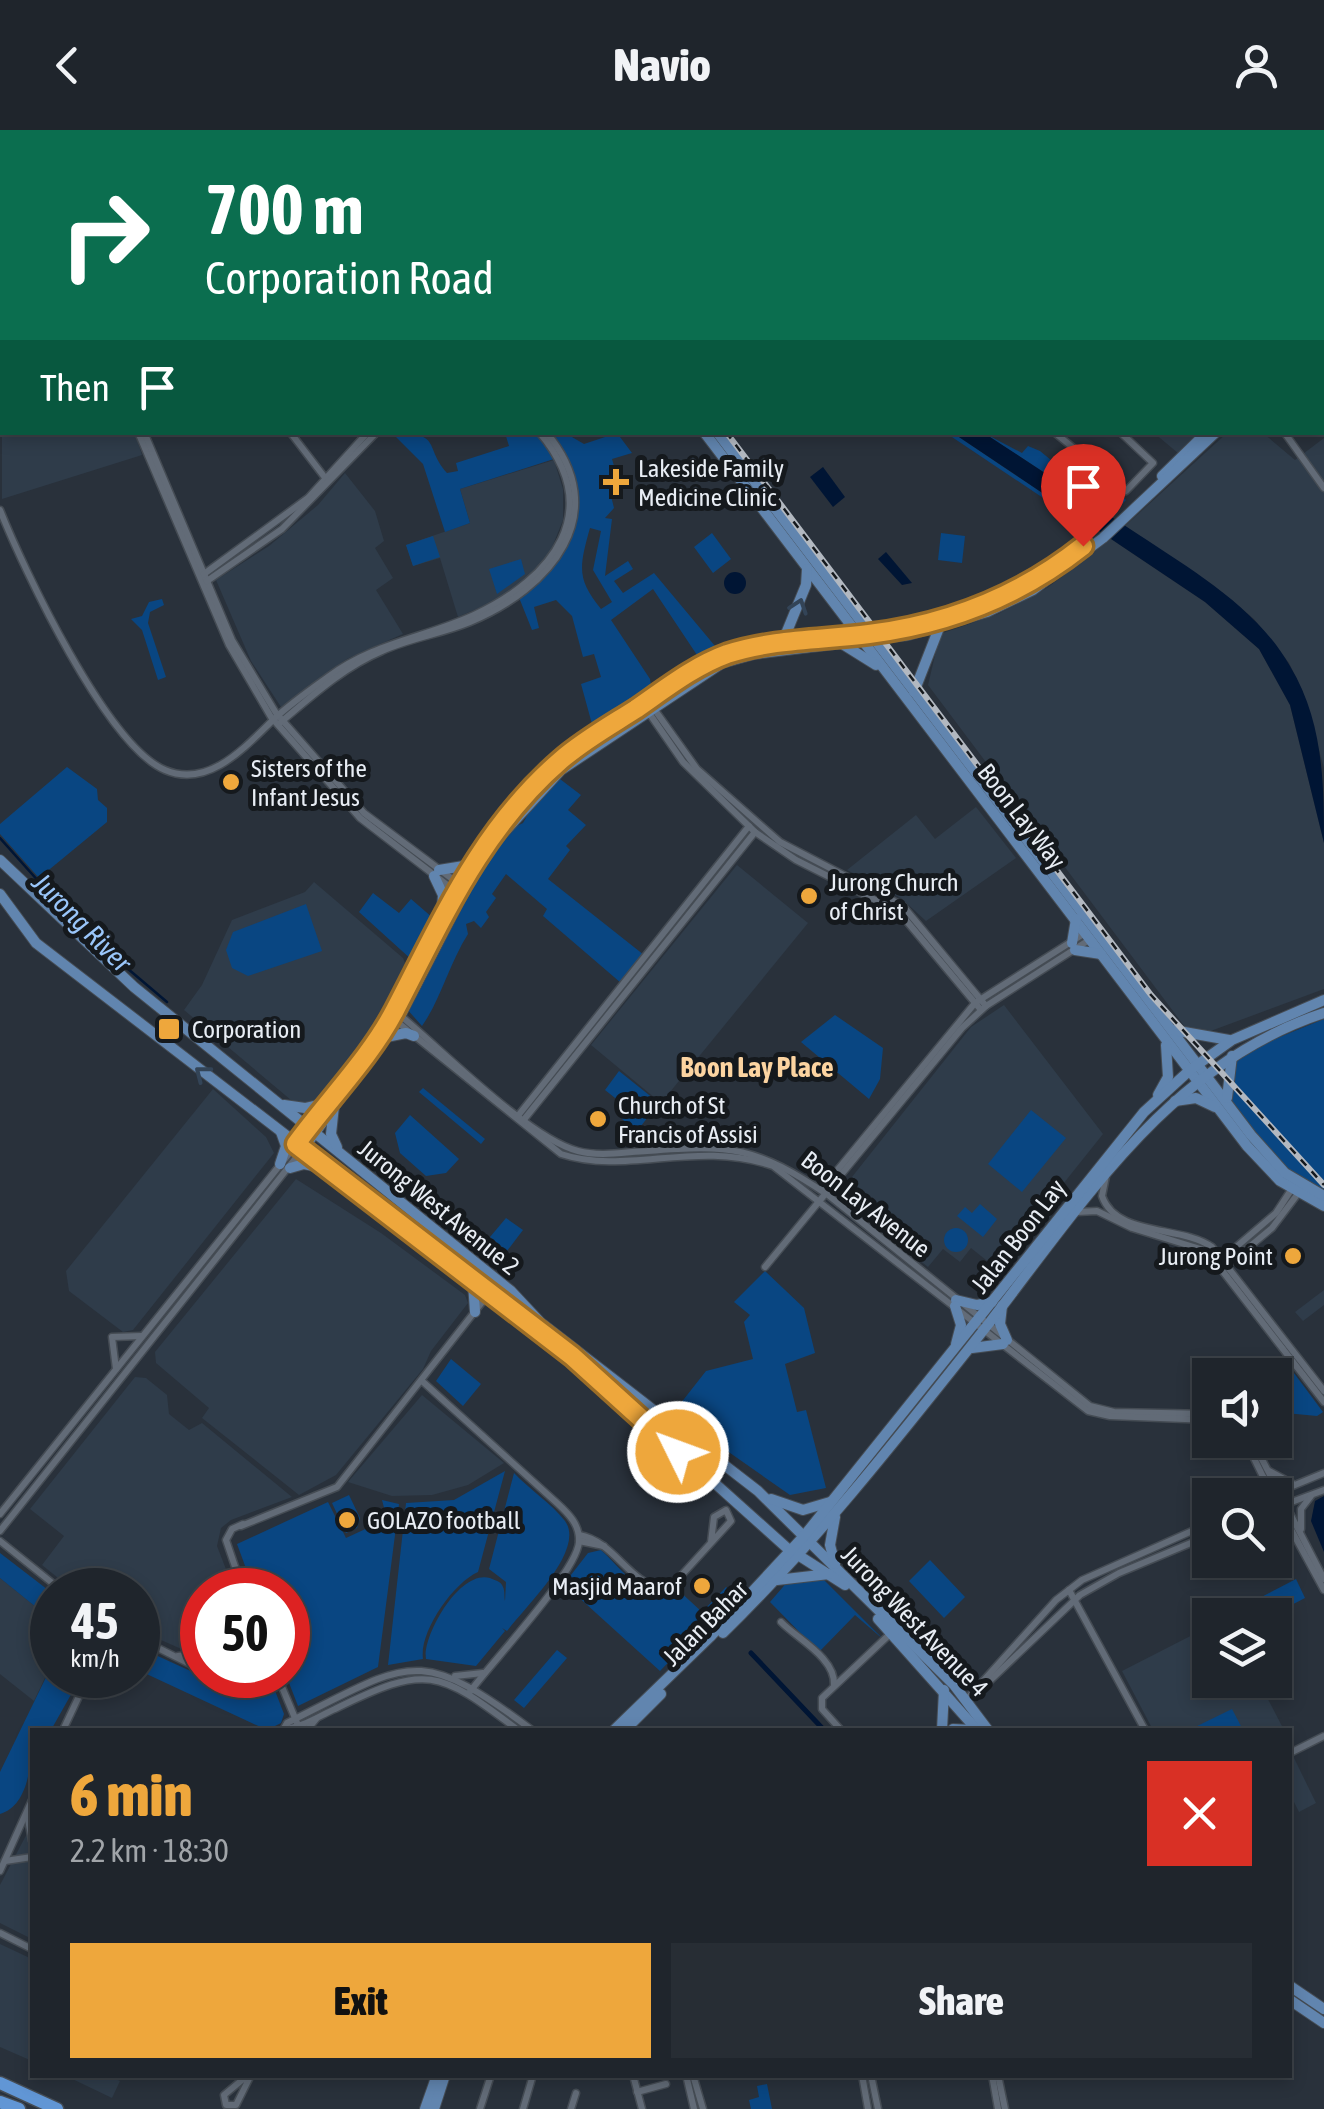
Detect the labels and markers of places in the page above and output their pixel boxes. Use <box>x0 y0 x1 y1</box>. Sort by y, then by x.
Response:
pin <box>1041 444 1126 547</box>
place label: Lakeside Family Medicine Clinic <box>638 454 784 511</box>
marker: Lakeside Family Medicine Clinic <box>603 469 629 495</box>
place label: Sisters of the Infant Jesus <box>251 754 367 811</box>
marker: Sisters of the Infant Jesus <box>220 771 242 793</box>
place label: Jurong Church of Christ <box>829 868 959 925</box>
marker: Jurong Church of Christ <box>798 885 820 907</box>
place label: Corporation <box>192 1015 301 1043</box>
marker: Corporation <box>156 1016 182 1042</box>
place label: Church of St Francis of Assisi <box>618 1091 758 1148</box>
marker: Church of St Francis of Assisi <box>587 1108 609 1130</box>
place label: Jurong Point <box>1159 1242 1273 1270</box>
marker: Jurong Point <box>1282 1245 1304 1267</box>
place label: GOLAZO football <box>367 1506 521 1534</box>
marker: GOLAZO football <box>336 1509 358 1531</box>
place label: Masjid Maarof <box>552 1572 682 1600</box>
marker: Masjid Maarof <box>691 1575 713 1597</box>

